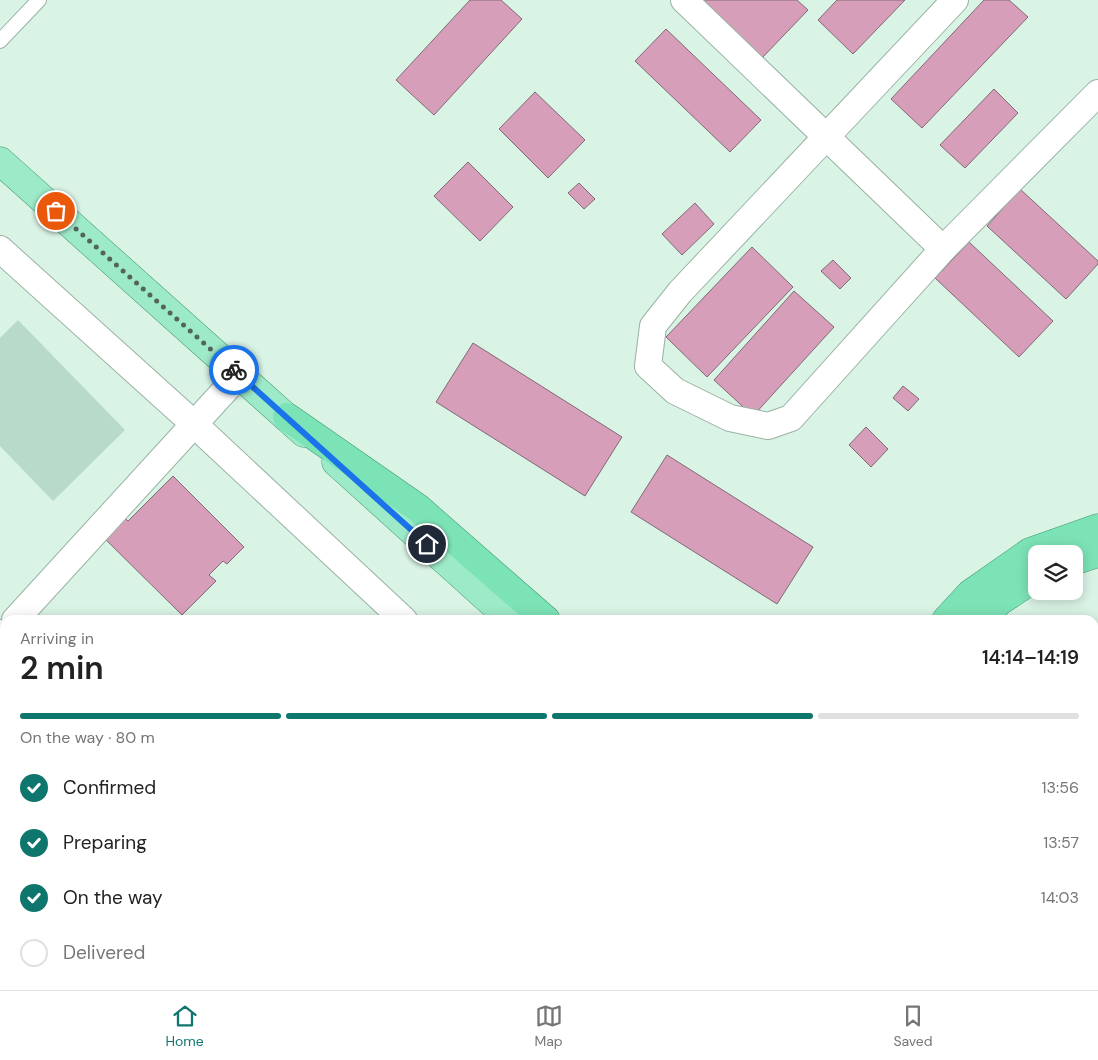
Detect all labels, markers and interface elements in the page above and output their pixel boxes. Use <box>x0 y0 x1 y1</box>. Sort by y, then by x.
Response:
pin <box>35 190 77 232</box>
icon: bag <box>42 197 70 225</box>
courier <box>209 345 259 395</box>
icon: bike <box>220 356 248 384</box>
pin <box>406 523 448 565</box>
icon: home <box>413 530 441 558</box>
map controls <box>1028 545 1083 600</box>
button: layers <box>1028 545 1083 600</box>
text: Arriving in <box>20 628 94 649</box>
text: 14:14–14:19 <box>982 645 1079 670</box>
text: 2 min <box>20 647 104 689</box>
text: On the way · 80 m <box>20 727 155 748</box>
icon: check <box>20 774 48 802</box>
text: Confirmed <box>63 775 156 800</box>
text: 13:56 <box>1042 777 1079 798</box>
icon: check <box>20 829 48 857</box>
text: Preparing <box>63 830 147 855</box>
text: 13:57 <box>1043 832 1079 853</box>
icon: check <box>20 884 48 912</box>
text: On the way <box>63 885 163 910</box>
text: 14:03 <box>1041 887 1079 908</box>
text: Delivered <box>63 940 145 965</box>
tab: Home <box>165 1002 204 1050</box>
tab: Map <box>534 1002 563 1050</box>
tab: Saved <box>893 1002 933 1050</box>

